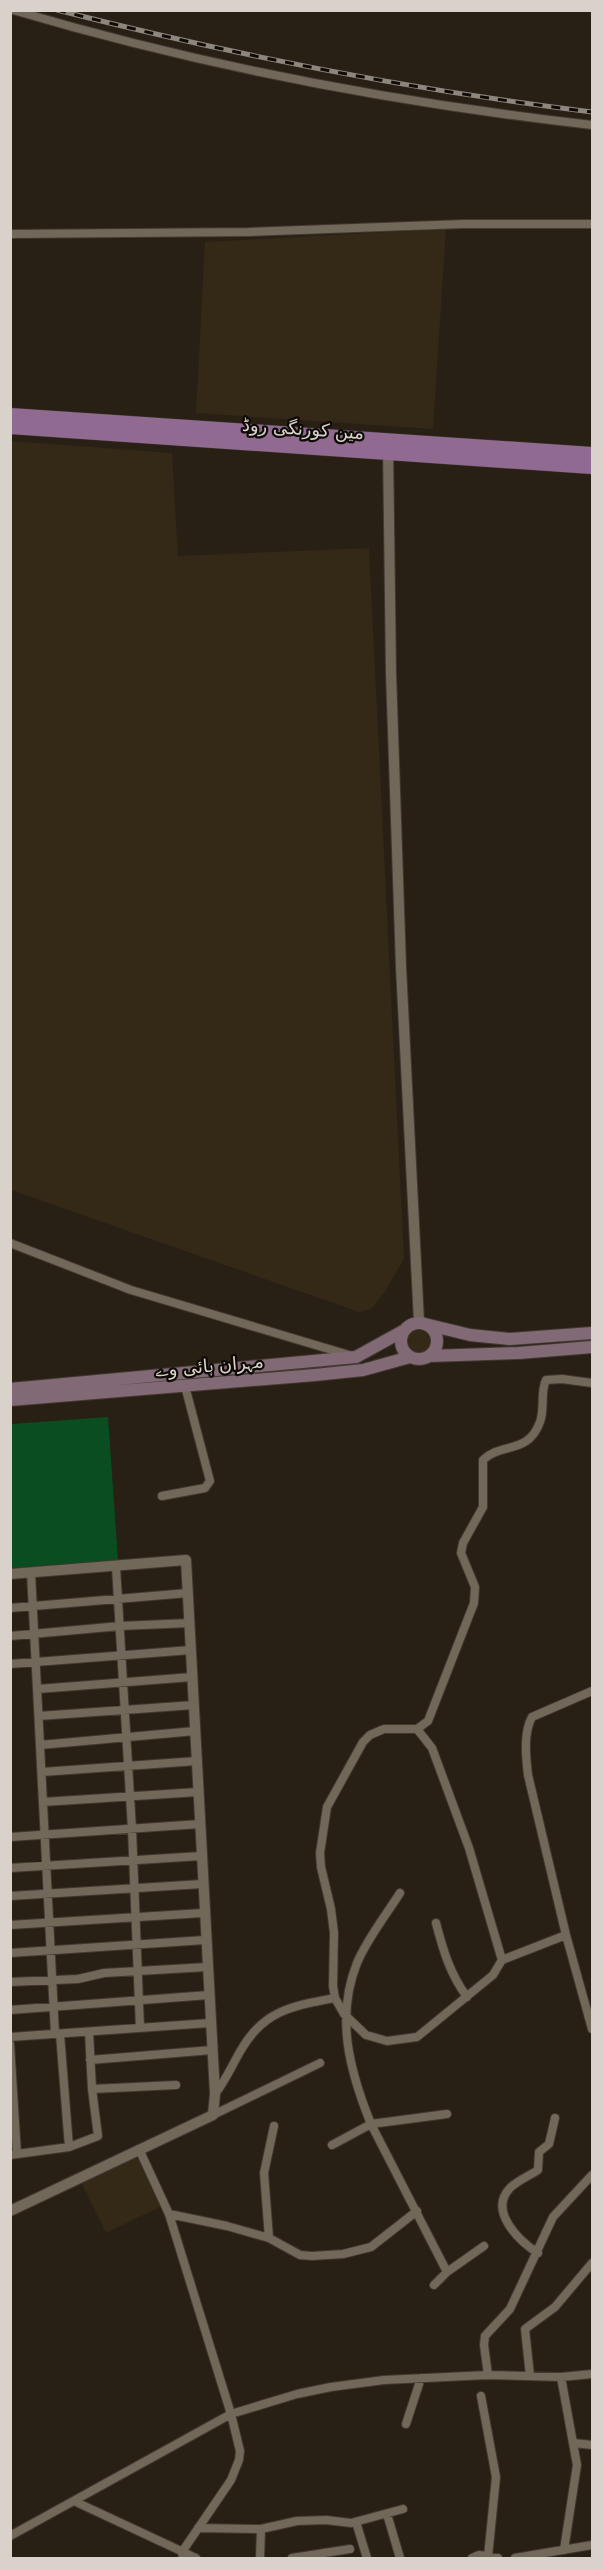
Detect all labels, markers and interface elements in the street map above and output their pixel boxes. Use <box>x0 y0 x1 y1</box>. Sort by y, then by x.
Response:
street label: مین کورنگی روڈ <box>241 414 365 444</box>
street label: مہران ہائی وے <box>154 1350 264 1382</box>

